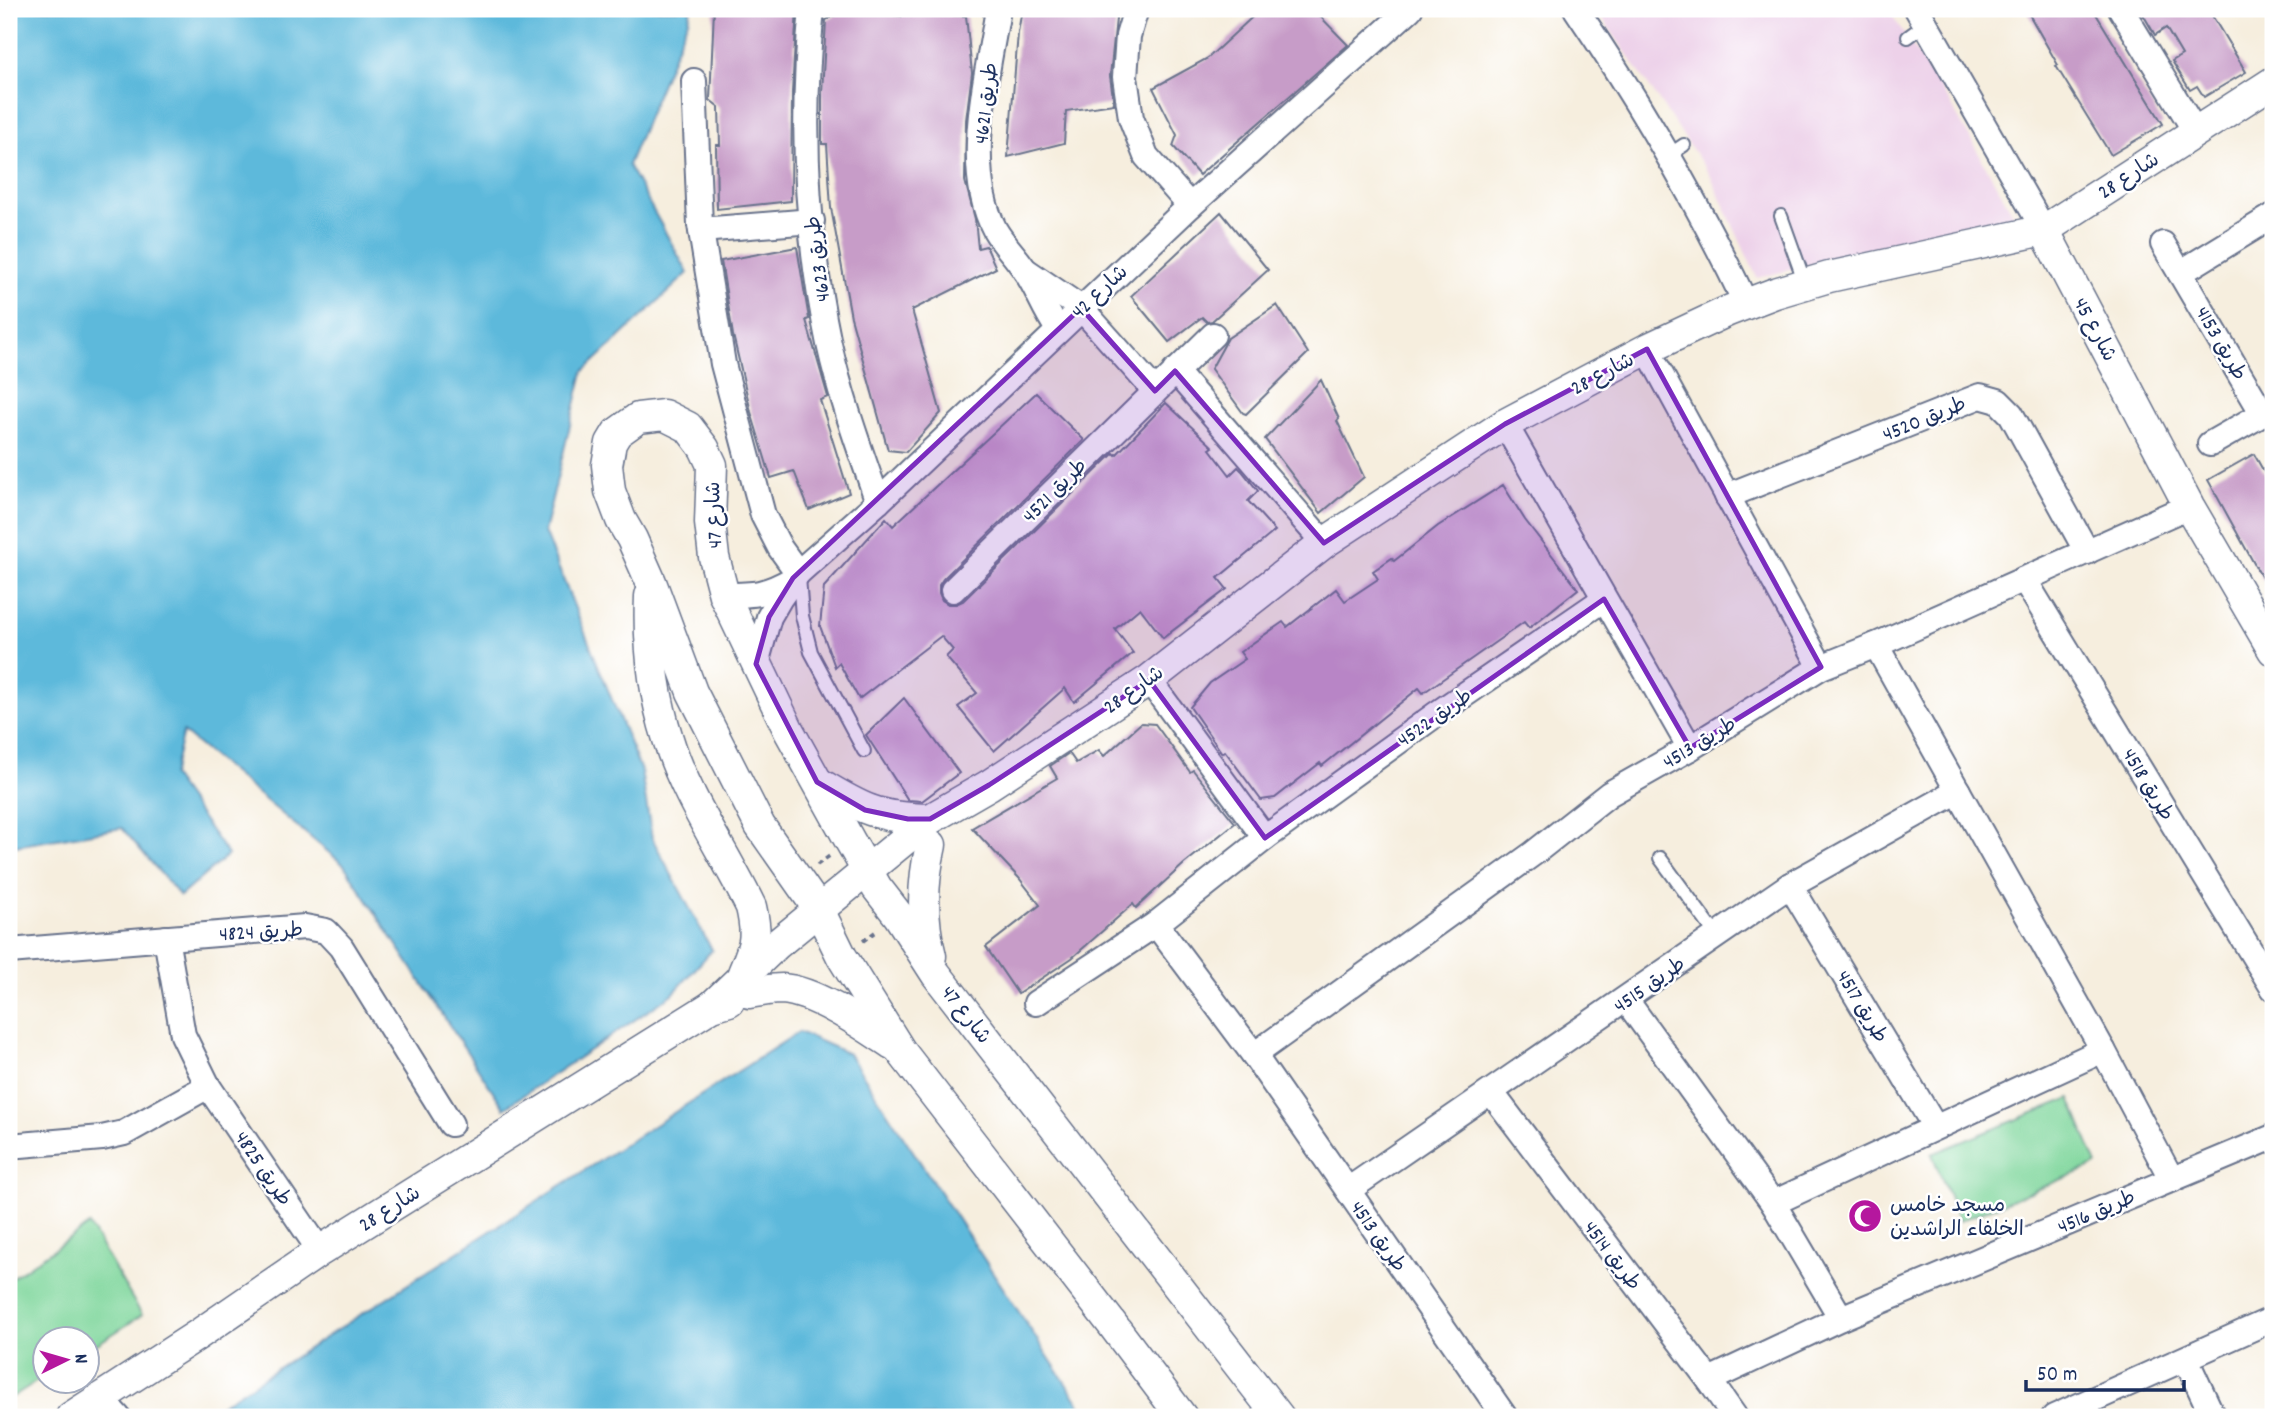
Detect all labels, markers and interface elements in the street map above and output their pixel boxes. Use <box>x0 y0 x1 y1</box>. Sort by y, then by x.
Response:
street label: طريق 4621 <box>968 61 1008 146</box>
street label: شارع 28 <box>2093 146 2166 209</box>
street label: طريق 4623 <box>800 214 840 303</box>
street label: شارع 42 <box>1066 259 1136 327</box>
street label: شارع 45 <box>2064 293 2123 368</box>
street label: طريق 4153 <box>2186 302 2253 387</box>
street label: شارع 28 <box>1566 346 1640 405</box>
street label: طريق 4520 <box>1879 390 1972 451</box>
street label: طريق 4521 <box>1017 453 1095 531</box>
street label: شارع 47 <box>700 481 732 549</box>
street label: شارع 28 <box>1098 660 1171 723</box>
street label: طريق 4522 <box>1392 683 1479 756</box>
street label: طريق 4513 <box>1658 711 1743 778</box>
street label: طريق 4518 <box>2113 743 2180 828</box>
street label: طريق 4824 <box>218 917 304 951</box>
street label: طريق 4515 <box>1609 951 1693 1022</box>
street label: طريق 4517 <box>1827 966 1894 1050</box>
street label: شارع 47 <box>932 980 997 1051</box>
street label: طريق 4825 <box>225 1126 298 1213</box>
street label: شارع 28 <box>354 1180 427 1241</box>
street label: طريق 4516 <box>2053 1184 2141 1244</box>
place label: مسجد خامس الخلفاء الراشدين <box>1890 1192 2024 1246</box>
street label: طريق 4513 <box>1341 1196 1412 1280</box>
mosque icon: مسجد خامس الخلفاء الراشدين <box>1846 1197 1884 1235</box>
street label: طريق 4514 <box>1574 1216 1647 1298</box>
north arrow <box>32 1324 102 1394</box>
scale bar <box>2026 1349 2184 1393</box>
text: N <box>66 1353 93 1365</box>
text: 50 m <box>2037 1361 2077 1391</box>

